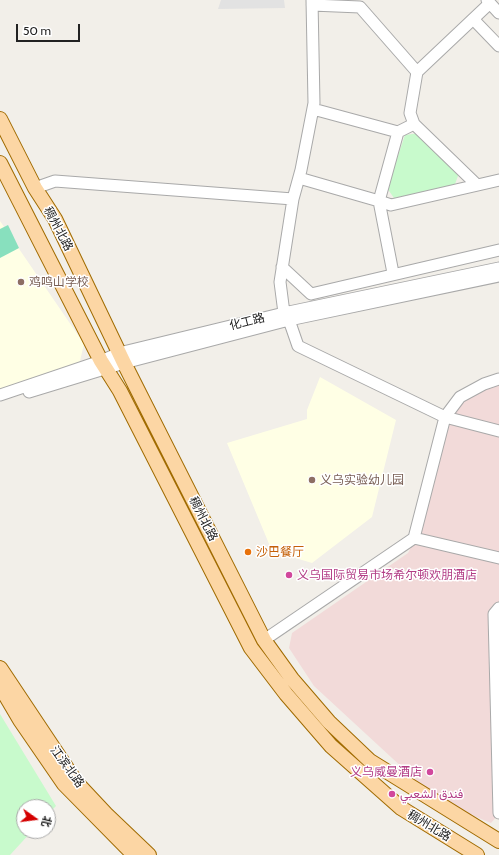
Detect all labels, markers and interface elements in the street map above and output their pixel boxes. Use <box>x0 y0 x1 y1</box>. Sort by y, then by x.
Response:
scale bar <box>18 16 82 42</box>
text: 50 m <box>23 23 51 38</box>
street label: 稠州北路 <box>40 204 76 254</box>
place label: 鸡鸣山学校 <box>29 275 89 289</box>
marker: 鸡鸣山学校 <box>16 277 26 287</box>
street label: 化工路 <box>228 311 266 333</box>
place label: 义乌实验幼儿园 <box>320 473 404 487</box>
marker: 义乌实验幼儿园 <box>307 475 317 485</box>
street label: 稠州北路 <box>186 494 220 544</box>
place label: 沙巴餐厅 <box>256 545 304 559</box>
marker: 沙巴餐厅 <box>243 547 253 557</box>
place label: 义乌国际贸易市场希尔顿欢朋酒店 <box>297 568 477 582</box>
marker: 义乌国际贸易市场希尔顿欢朋酒店 <box>284 570 294 580</box>
street label: 江滨北路 <box>47 743 87 791</box>
place label: 义乌威曼酒店 <box>350 765 422 779</box>
marker: 义乌威曼酒店 <box>425 767 435 777</box>
place label: فندق الشعبي <box>400 787 463 801</box>
marker: فندق الشعبي <box>387 789 397 799</box>
north arrow <box>16 799 56 839</box>
street label: 稠州北路 <box>405 807 453 845</box>
text: 北 <box>39 815 55 829</box>

